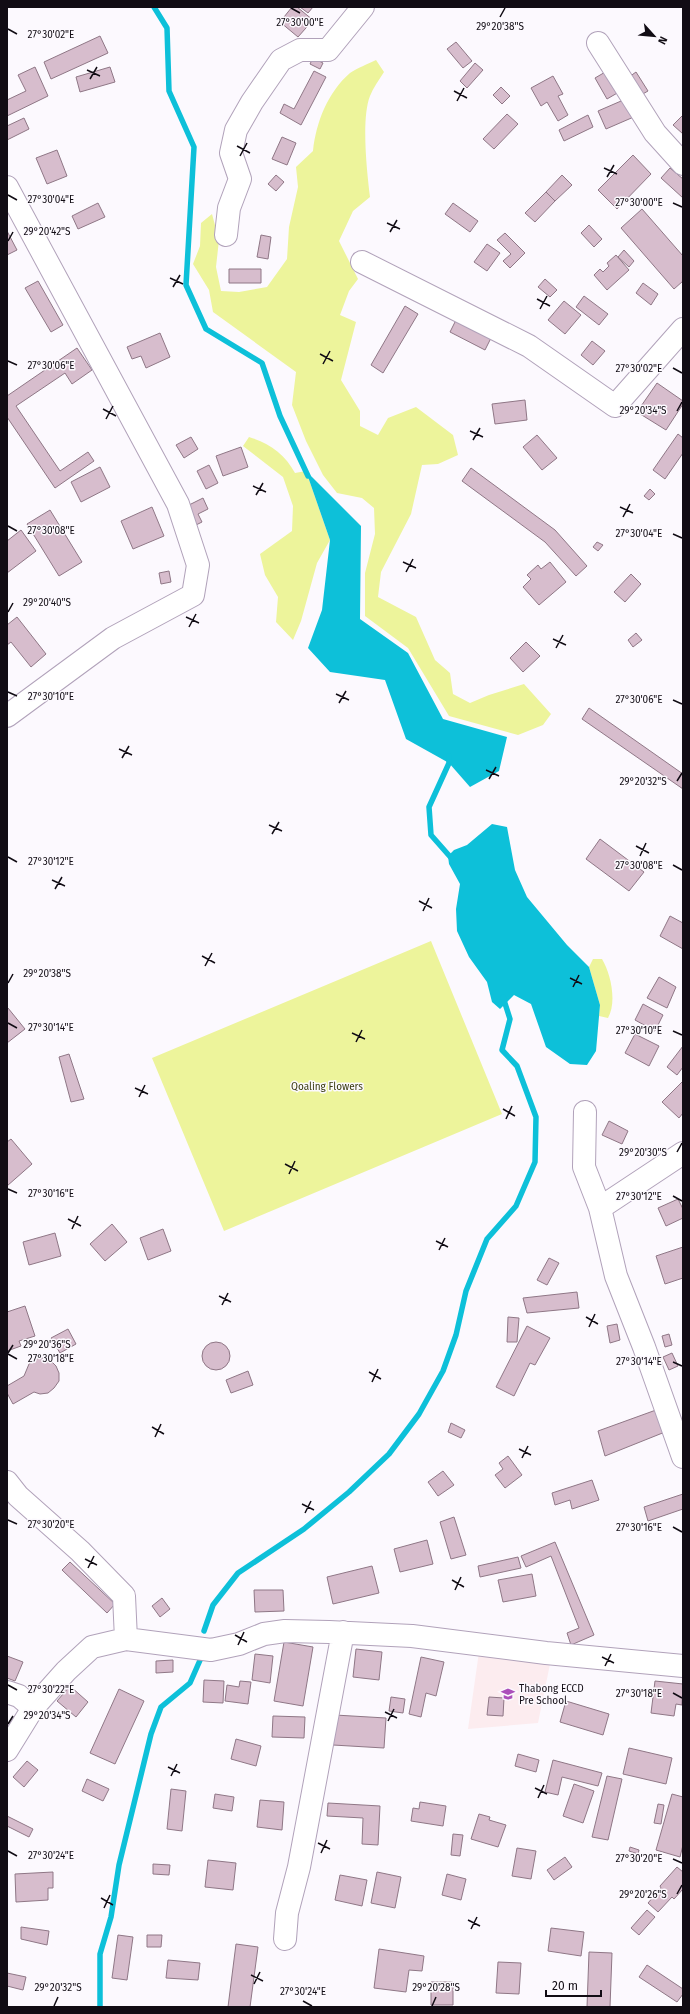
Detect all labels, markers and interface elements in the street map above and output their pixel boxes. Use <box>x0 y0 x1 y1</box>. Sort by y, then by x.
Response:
north arrow <box>634 16 674 56</box>
text: 27°30'00"E <box>276 17 324 29</box>
text: 29°20'38"S <box>476 21 524 33</box>
text: 27°30'02"E <box>28 29 74 41</box>
text: N <box>655 34 670 47</box>
text: 27°30'04"E <box>28 194 74 206</box>
text: 27°30'00"E <box>615 197 663 209</box>
text: 29°20'42"S <box>23 226 71 238</box>
text: 27°30'06"E <box>27 360 75 372</box>
text: 27°30'02"E <box>616 363 662 375</box>
text: 29°20'34"S <box>619 405 667 417</box>
text: 27°30'08"E <box>27 525 75 537</box>
text: 27°30'04"E <box>616 528 662 540</box>
text: 29°20'40"S <box>23 597 71 609</box>
text: 27°30'10"E <box>28 691 74 703</box>
text: 27°30'06"E <box>615 694 663 706</box>
text: 29°20'32"S <box>619 776 667 788</box>
text: 27°30'12"E <box>28 856 74 868</box>
text: 27°30'08"E <box>615 860 663 872</box>
text: 29°20'38"S <box>23 968 71 980</box>
text: 27°30'14"E <box>28 1022 74 1034</box>
text: 27°30'10"E <box>616 1025 662 1037</box>
park label: Qoaling Flowers <box>291 1081 363 1093</box>
text: 29°20'30"S <box>619 1147 667 1159</box>
text: 27°30'16"E <box>28 1188 74 1200</box>
text: 27°30'12"E <box>616 1191 662 1203</box>
text: 29°20'36"S <box>23 1339 71 1351</box>
text: 27°30'18"E <box>28 1353 74 1365</box>
text: 27°30'14"E <box>616 1356 662 1368</box>
text: 27°30'20"E <box>27 1519 75 1531</box>
text: 27°30'16"E <box>616 1522 662 1534</box>
place label: Thabong ECCD Pre School <box>519 1683 584 1707</box>
text: 27°30'22"E <box>28 1684 74 1696</box>
school or university icon: Thabong ECCD Pre School <box>500 1686 516 1702</box>
text: 27°30'18"E <box>616 1688 662 1700</box>
text: 29°20'34"S <box>23 1710 71 1722</box>
text: 27°30'24"E <box>28 1850 74 1862</box>
text: 27°30'20"E <box>615 1853 663 1865</box>
text: 29°20'26"S <box>619 1889 667 1901</box>
scale bar <box>546 1972 601 1998</box>
text: 20 m <box>552 1979 578 1993</box>
text: 29°20'32"S <box>34 1982 82 1994</box>
text: 29°20'28"S <box>412 1982 460 1994</box>
text: 27°30'24"E <box>280 1986 326 1998</box>

